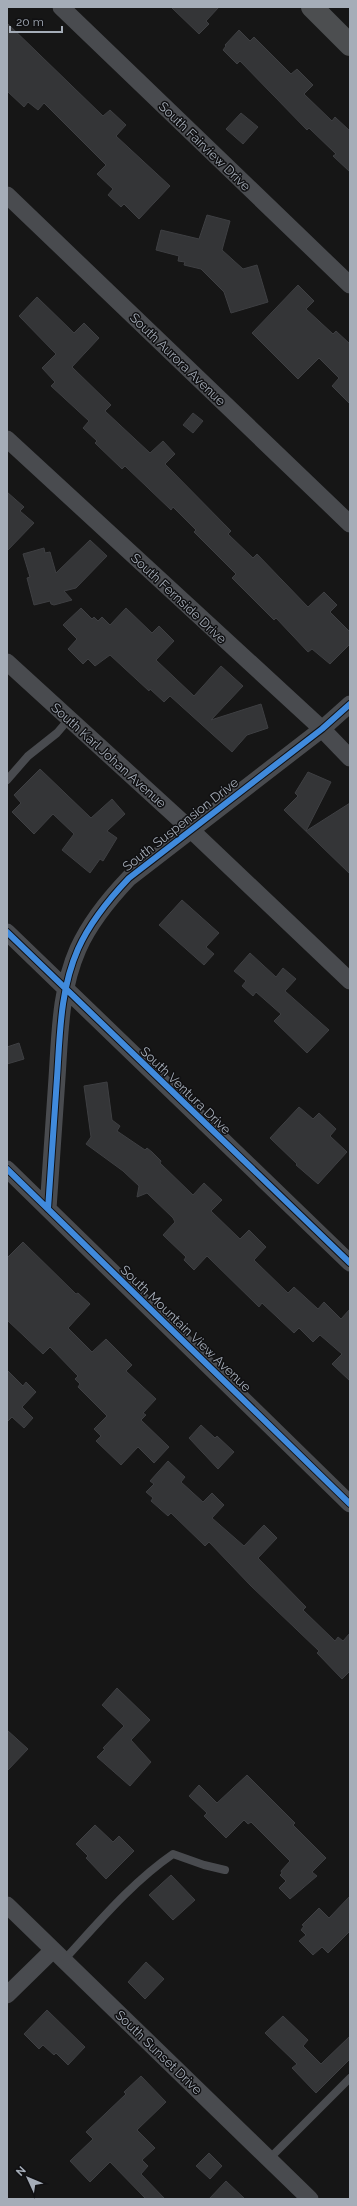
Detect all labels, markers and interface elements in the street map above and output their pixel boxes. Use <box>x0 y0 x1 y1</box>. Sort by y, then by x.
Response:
scale bar <box>10 8 62 34</box>
text: 20 m <box>16 15 44 29</box>
street label: South Fairview Drive <box>156 99 254 194</box>
street label: South Aurora Avenue <box>127 310 229 409</box>
street label: South Fernside Drive <box>128 550 230 647</box>
street label: South Karl Johan Avenue <box>48 700 169 811</box>
street label: South Suspension Drive <box>120 774 241 874</box>
street label: South Ventura Drive <box>138 1044 234 1137</box>
street label: South Mountain View Avenue <box>117 1262 254 1395</box>
street label: South Sunset Drive <box>112 2007 205 2098</box>
north arrow <box>8 2158 48 2198</box>
text: N <box>14 2164 29 2179</box>

